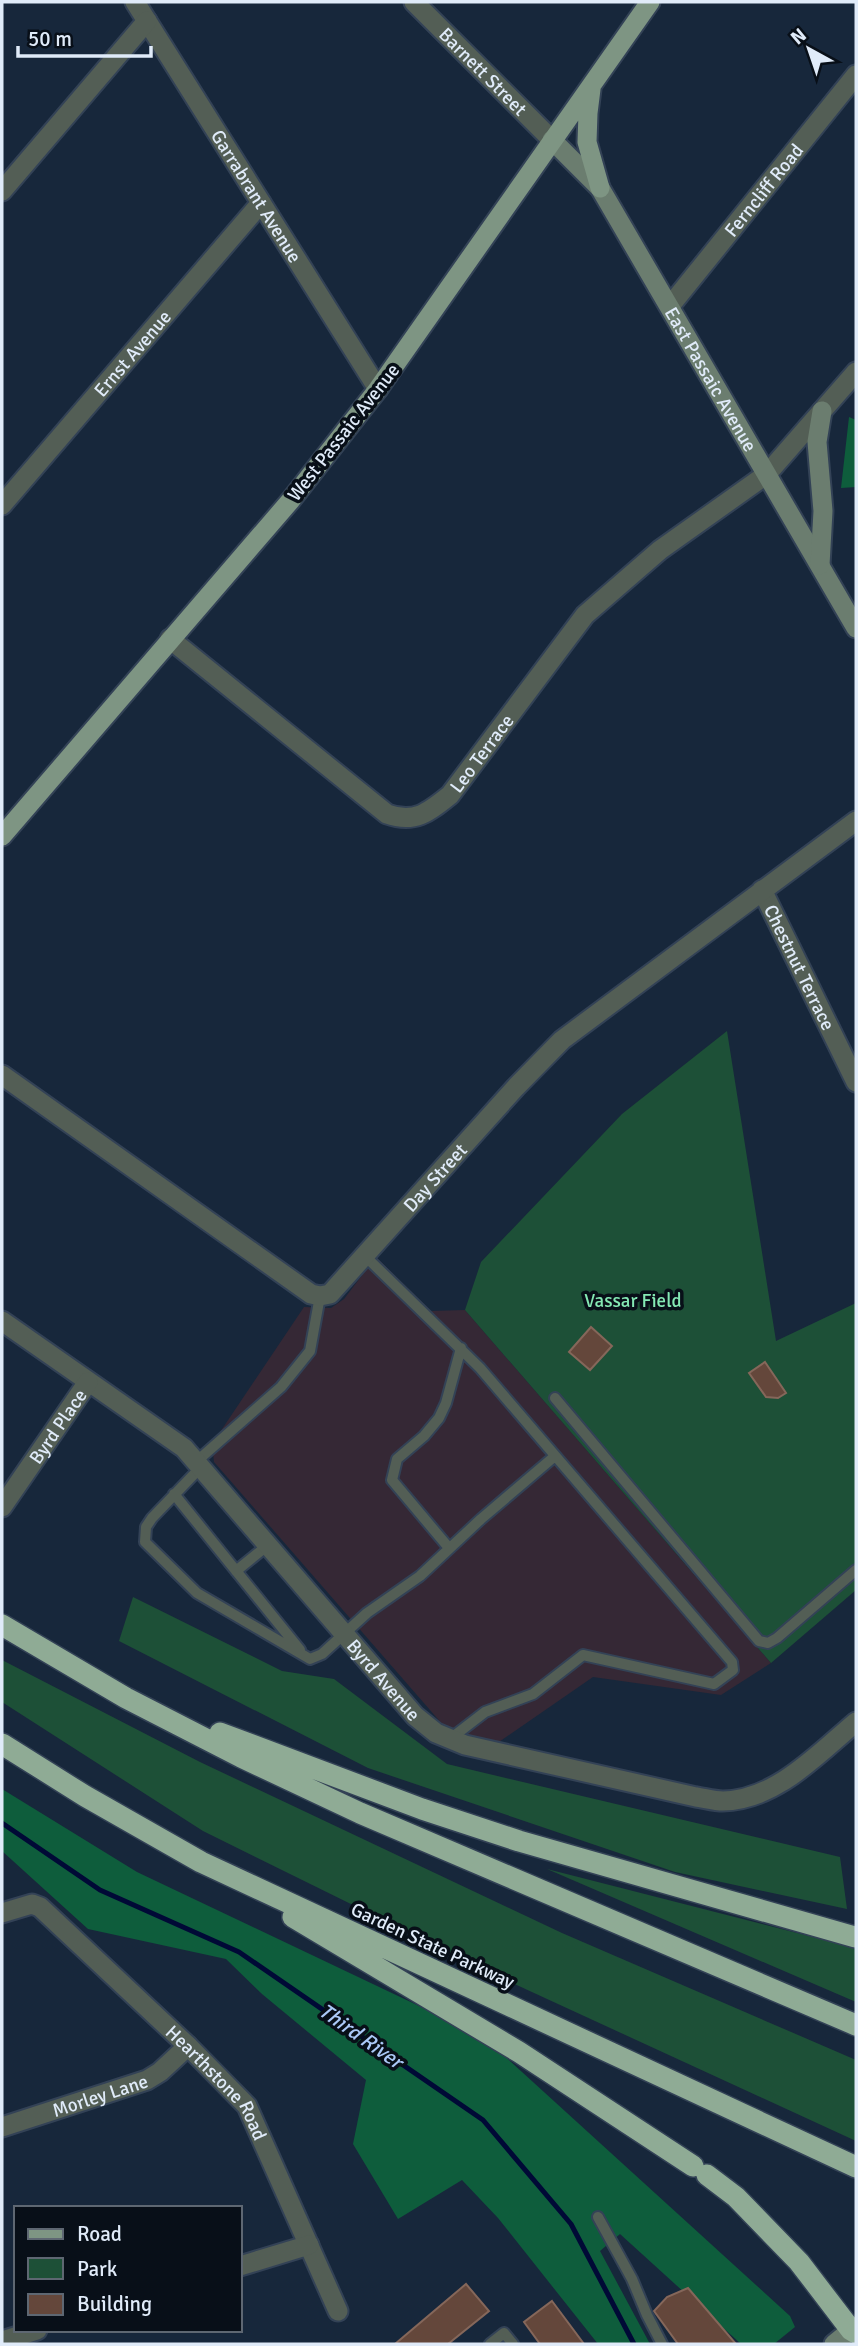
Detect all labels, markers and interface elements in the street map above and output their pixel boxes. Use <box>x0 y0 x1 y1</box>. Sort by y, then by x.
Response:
scale bar <box>18 14 150 58</box>
north arrow <box>774 14 844 84</box>
street label: Barnett Street <box>433 23 532 121</box>
text: N <box>786 23 811 50</box>
text: 50 m <box>28 26 72 52</box>
street label: Garrabrant Avenue <box>205 125 307 267</box>
street label: Ferncliff Road <box>719 139 809 242</box>
street label: East Passaic Avenue <box>659 303 762 456</box>
street label: Ernst Avenue <box>89 305 177 402</box>
street label: West Passaic Avenue <box>283 359 405 506</box>
street label: Leo Terrace <box>445 710 519 798</box>
street label: Chestnut Terrace <box>758 901 840 1034</box>
street label: Day Street <box>399 1138 473 1217</box>
park label: Vassar Field <box>584 1289 682 1313</box>
street label: Byrd Place <box>24 1385 93 1469</box>
street label: Byrd Avenue <box>341 1635 425 1726</box>
street label: Garden State Parkway <box>347 1897 518 1994</box>
water label: Third River <box>314 1998 411 2076</box>
street label: Hearthstone Road <box>160 2020 272 2144</box>
street label: Morley Lane <box>49 2069 151 2123</box>
legend <box>14 2206 242 2332</box>
text: Road <box>77 2221 122 2247</box>
text: Park <box>77 2256 118 2282</box>
text: Building <box>77 2291 152 2317</box>

